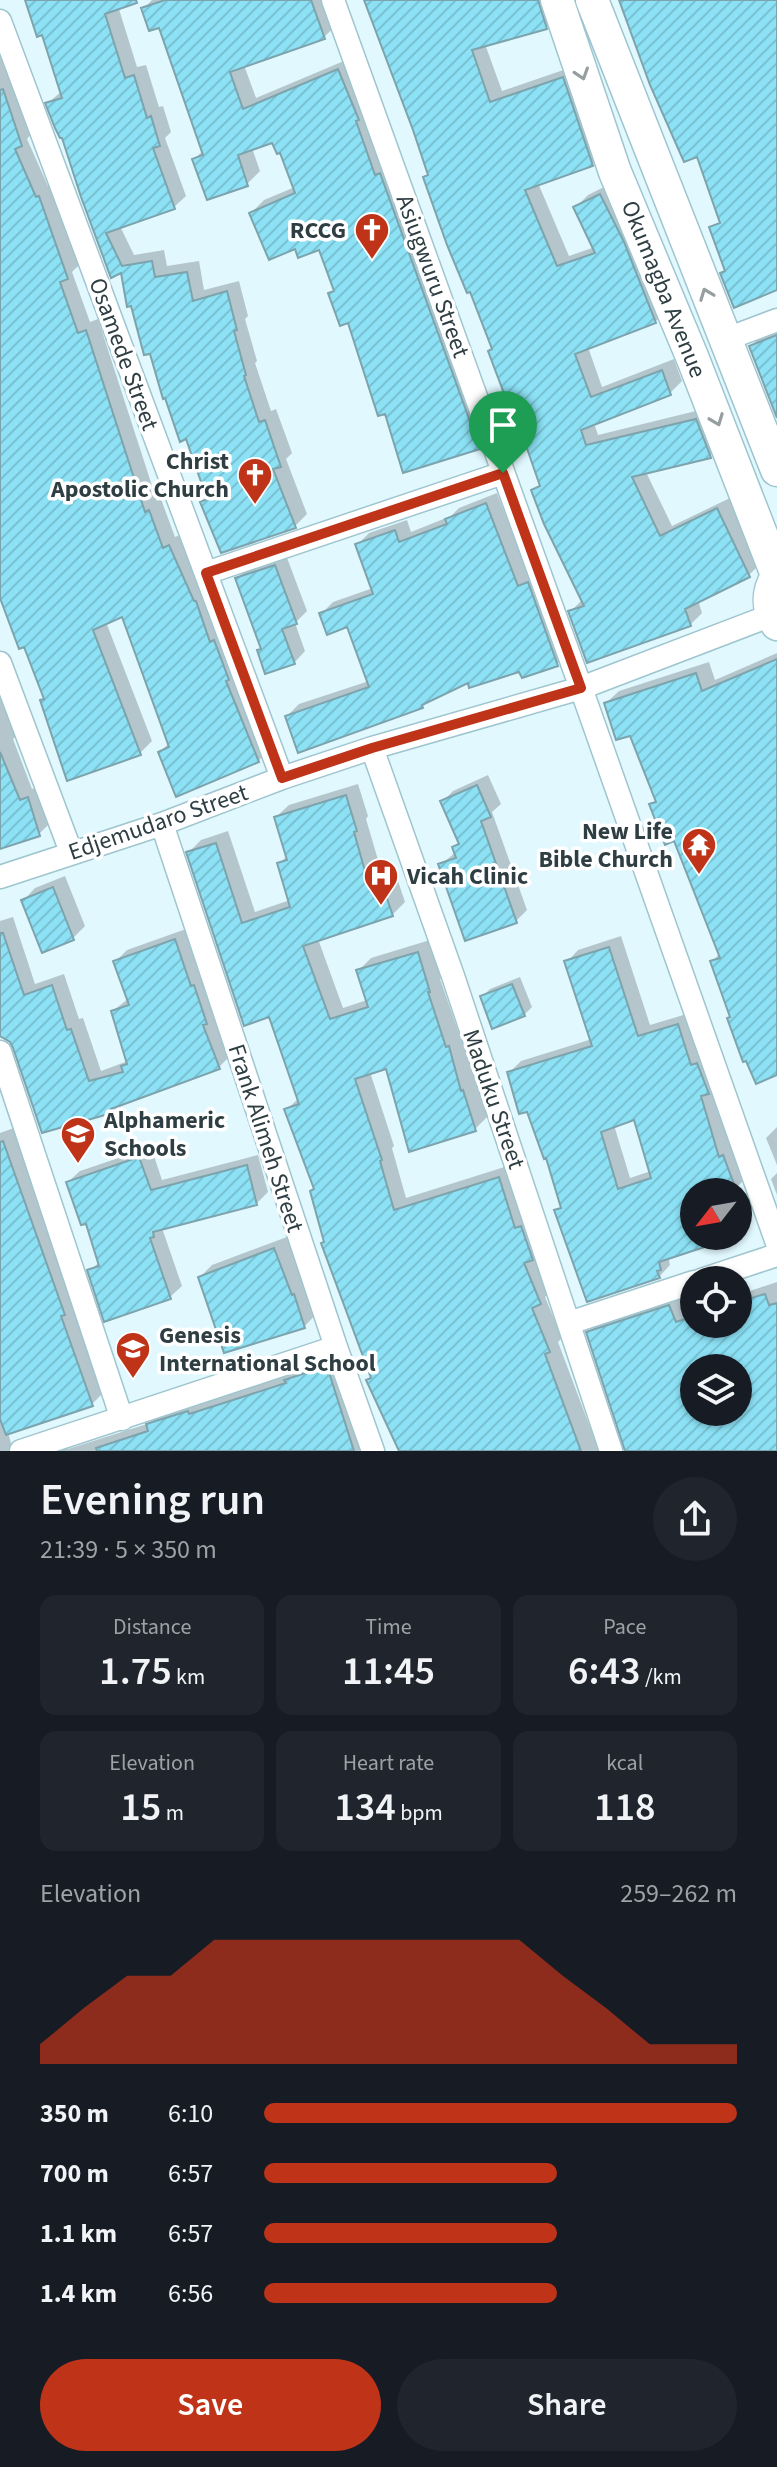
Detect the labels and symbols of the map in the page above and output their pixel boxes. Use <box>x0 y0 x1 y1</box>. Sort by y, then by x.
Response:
one-way arrow <box>572 66 588 80</box>
street label: Asiugwuru Street <box>387 190 478 363</box>
street label: Okumagba Avenue <box>612 195 715 383</box>
church icon: RCCG <box>353 211 391 261</box>
place label: RCCG <box>290 213 346 248</box>
street label: Osamede Street <box>80 273 167 435</box>
one-way arrow <box>699 288 716 302</box>
pin <box>469 391 537 473</box>
one-way arrow <box>707 412 724 426</box>
place label: Christ Apostolic Church <box>50 444 229 507</box>
church icon: Christ Apostolic Church <box>236 456 274 506</box>
street label: Edjemudaro Street <box>64 775 253 870</box>
place label: New Life Bible Church <box>538 814 673 877</box>
temple icon: New Life Bible Church <box>680 826 718 876</box>
hospital icon: Vicah Clinic <box>362 857 400 907</box>
place label: Vicah Clinic <box>406 859 528 894</box>
street label: Maduku Street <box>453 1025 534 1174</box>
street label: Frank Alimeh Street <box>219 1040 312 1237</box>
place label: Alphameric Schools <box>103 1103 225 1166</box>
school or university icon: Alphameric Schools <box>59 1115 97 1165</box>
north arrow <box>680 1178 752 1250</box>
place label: Genesis International School <box>159 1318 376 1381</box>
school or university icon: Genesis International School <box>114 1330 152 1380</box>

